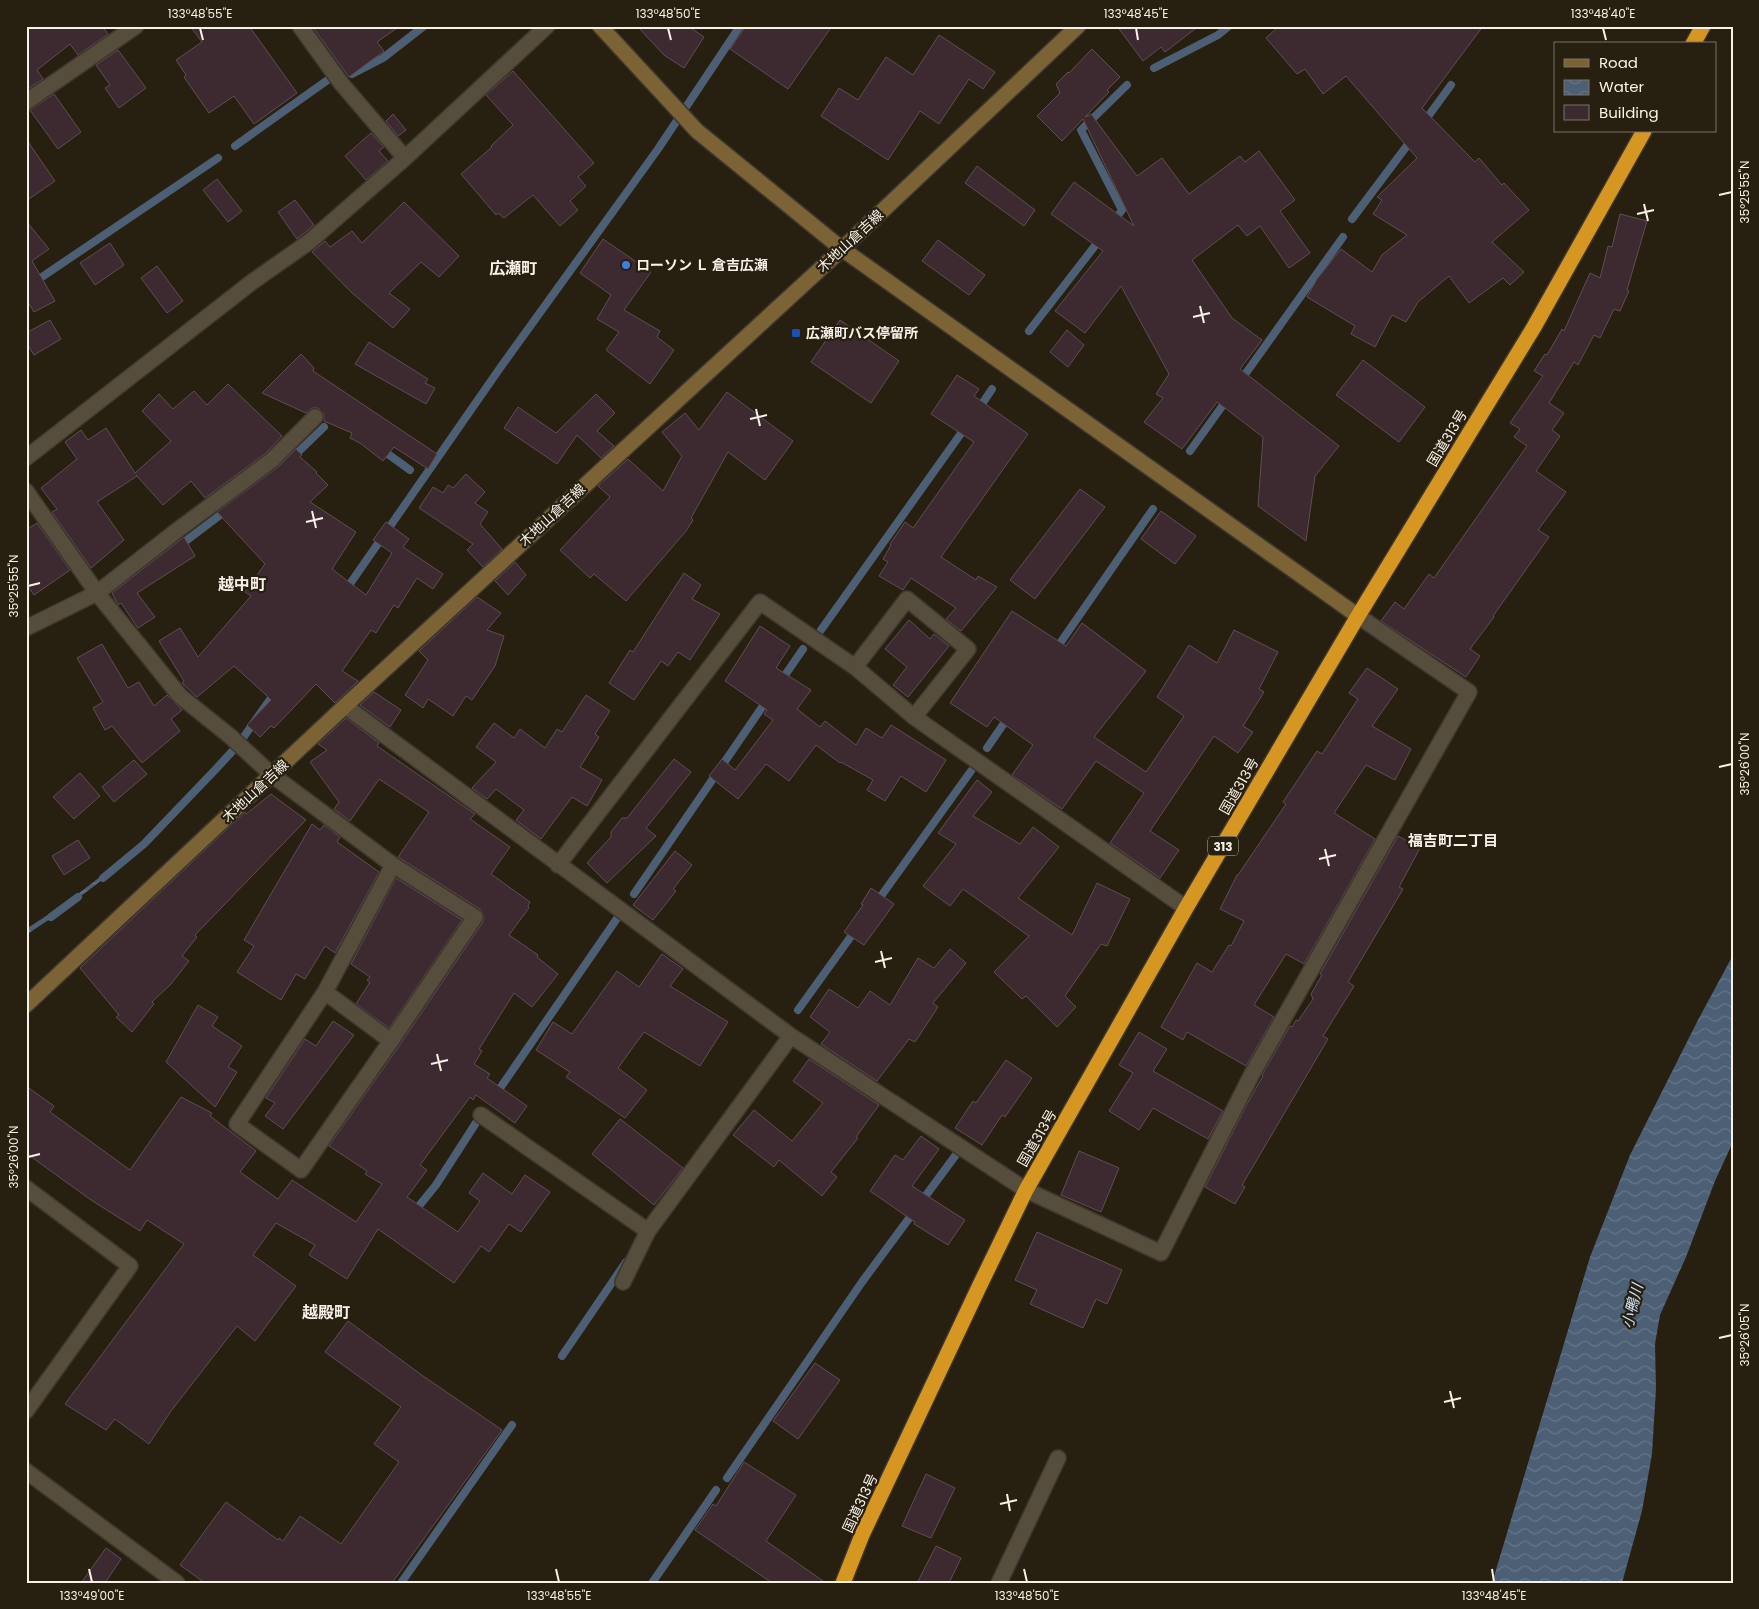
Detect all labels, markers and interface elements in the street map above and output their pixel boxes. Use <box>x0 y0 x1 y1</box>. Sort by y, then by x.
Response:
text: 133°48'55"E <box>168 5 232 22</box>
text: 133°48'50"E <box>636 5 700 22</box>
text: 133°48'45"E <box>1104 5 1168 22</box>
text: 133°48'40"E <box>1571 5 1635 22</box>
legend <box>1554 42 1716 132</box>
text: Road <box>1599 52 1638 73</box>
text: Water <box>1599 76 1645 97</box>
text: Building <box>1599 102 1659 123</box>
text: 35°25'55"N <box>1736 161 1753 223</box>
street label: 木地山倉吉線 <box>812 205 888 277</box>
place label: ローソン Ｌ 倉吉広瀬 <box>636 255 768 275</box>
district label: 広瀬町 <box>489 257 537 280</box>
marker: ローソン Ｌ 倉吉広瀬 <box>620 259 632 271</box>
place label: 広瀬町バス停留所 <box>806 323 918 343</box>
marker: 広瀬町バス停留所 <box>790 327 802 339</box>
street label: 国道313号 <box>1422 406 1472 470</box>
street label: 木地山倉吉線 <box>514 479 590 551</box>
text: 35°25'55"N <box>5 555 22 617</box>
district label: 越中町 <box>218 573 266 596</box>
text: 35°26'00"N <box>1736 733 1753 795</box>
street label: 国道313号 <box>1215 754 1263 818</box>
street label: 木地山倉吉線 <box>217 755 293 827</box>
district label: 福吉町二丁目 <box>1407 830 1498 851</box>
road number: 313 <box>1208 836 1238 856</box>
street label: 国道313号 <box>1013 1106 1061 1170</box>
text: 35°26'00"N <box>5 1126 22 1188</box>
water label: 小鴨川 <box>1616 1280 1648 1330</box>
district label: 越殿町 <box>302 1301 350 1324</box>
text: 35°26'05"N <box>1736 1304 1753 1366</box>
street label: 国道313号 <box>838 1470 882 1536</box>
text: 133°49'00"E <box>60 1587 124 1604</box>
text: 133°48'55"E <box>527 1587 591 1604</box>
text: 133°48'50"E <box>995 1587 1059 1604</box>
text: 133°48'45"E <box>1462 1587 1526 1604</box>

